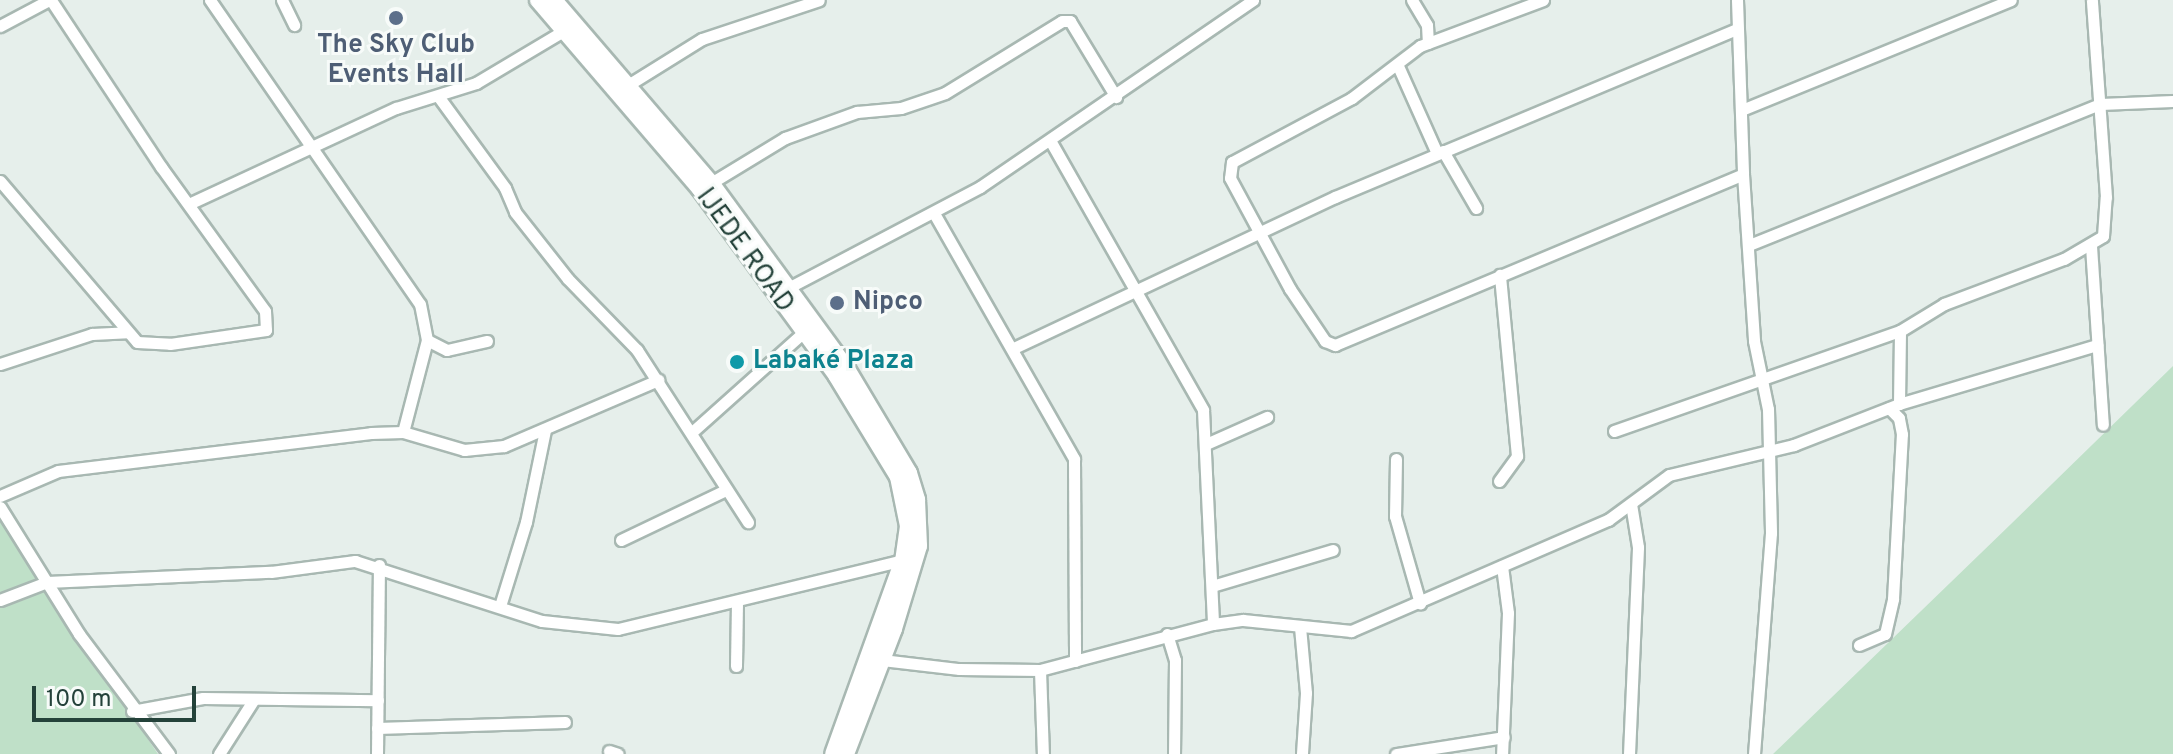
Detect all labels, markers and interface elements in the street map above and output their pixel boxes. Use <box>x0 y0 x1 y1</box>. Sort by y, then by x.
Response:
marker: The Sky Club Events Hall <box>387 9 405 27</box>
place label: The Sky Club Events Hall <box>317 30 475 92</box>
street label: IJEDE ROAD <box>688 183 800 319</box>
place label: Nipco <box>853 287 923 319</box>
marker: Nipco <box>828 294 846 312</box>
place label: Labaké Plaza <box>753 346 914 378</box>
marker: Labaké Plaza <box>728 353 746 371</box>
scale bar <box>36 670 200 720</box>
text: 100 m <box>46 685 112 715</box>

